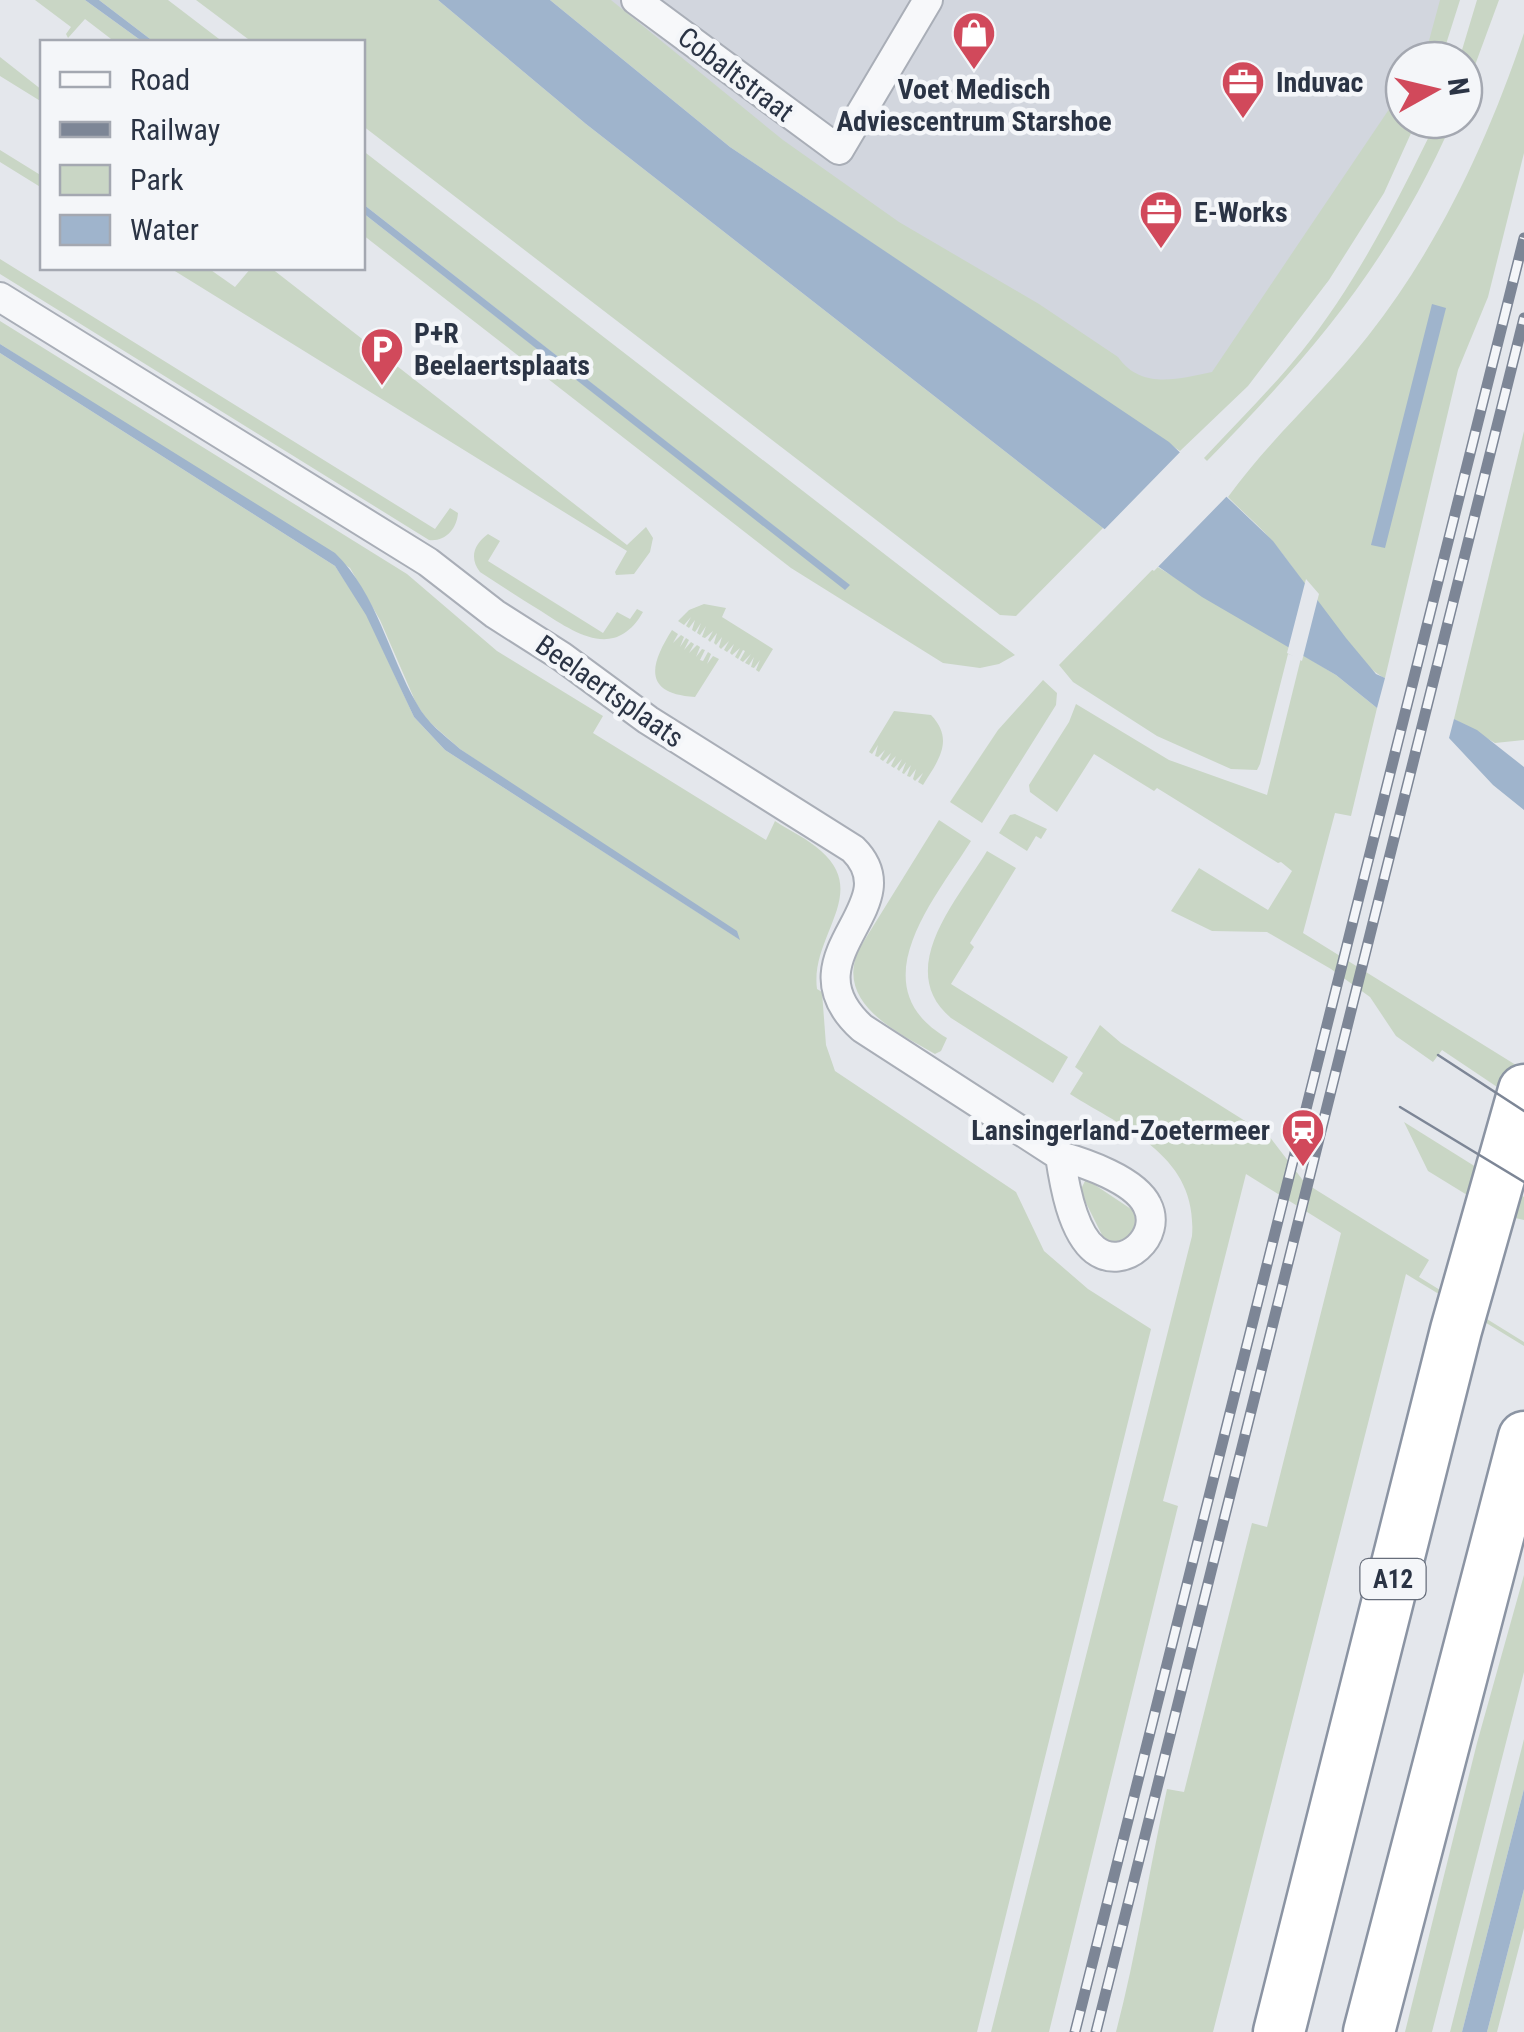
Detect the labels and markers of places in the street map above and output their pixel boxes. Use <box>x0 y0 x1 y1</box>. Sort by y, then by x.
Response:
shop icon: Voet Medisch Adviescentrum Starshoe <box>951 10 997 71</box>
office icon: Induvac <box>1220 59 1266 120</box>
place label: Induvac <box>1276 66 1364 99</box>
place label: Voet Medisch Adviescentrum Starshoe <box>836 73 1112 138</box>
office icon: E-Works <box>1138 189 1184 250</box>
place label: E-Works <box>1194 196 1288 229</box>
place label: P+R Beelaertsplaats <box>414 317 590 382</box>
parking icon: P+R Beelaertsplaats <box>359 326 405 387</box>
station icon: Lansingerland-Zoetermeer <box>1280 1107 1326 1168</box>
place label: Lansingerland-Zoetermeer <box>971 1114 1270 1147</box>

